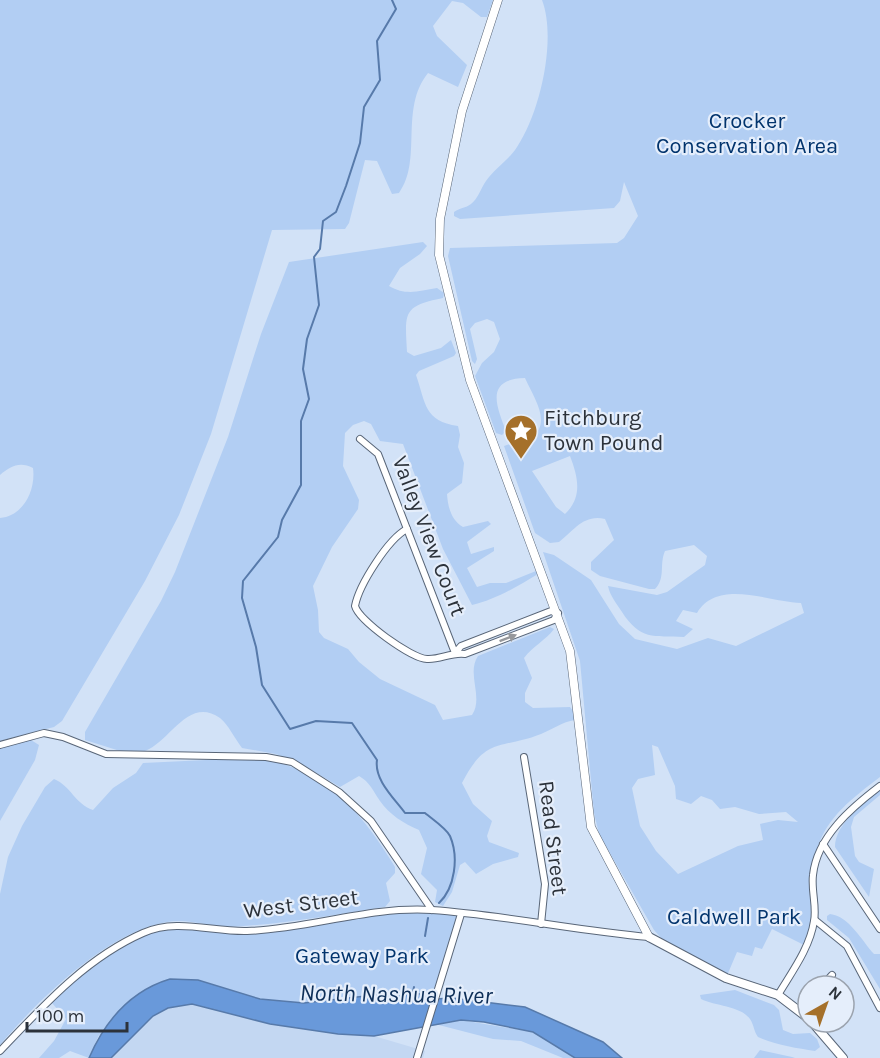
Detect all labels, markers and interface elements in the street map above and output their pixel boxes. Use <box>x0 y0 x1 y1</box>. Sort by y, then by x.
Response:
park label: Crocker Conservation Area <box>656 108 838 159</box>
place label: Fitchburg Town Pound <box>544 405 664 456</box>
place icon: Fitchburg Town Pound <box>503 413 539 460</box>
street label: Valley View Court <box>387 452 471 620</box>
one-way arrow <box>499 632 517 642</box>
street label: Read Street <box>533 779 573 897</box>
street label: West Street <box>242 884 360 924</box>
park label: Caldwell Park <box>667 904 801 930</box>
park label: Gateway Park <box>295 943 429 969</box>
north arrow <box>796 974 856 1034</box>
water label: North Nashua River <box>299 978 493 1010</box>
text: N <box>825 982 846 1004</box>
scale bar <box>27 995 128 1033</box>
text: 100 m <box>36 1005 84 1027</box>

